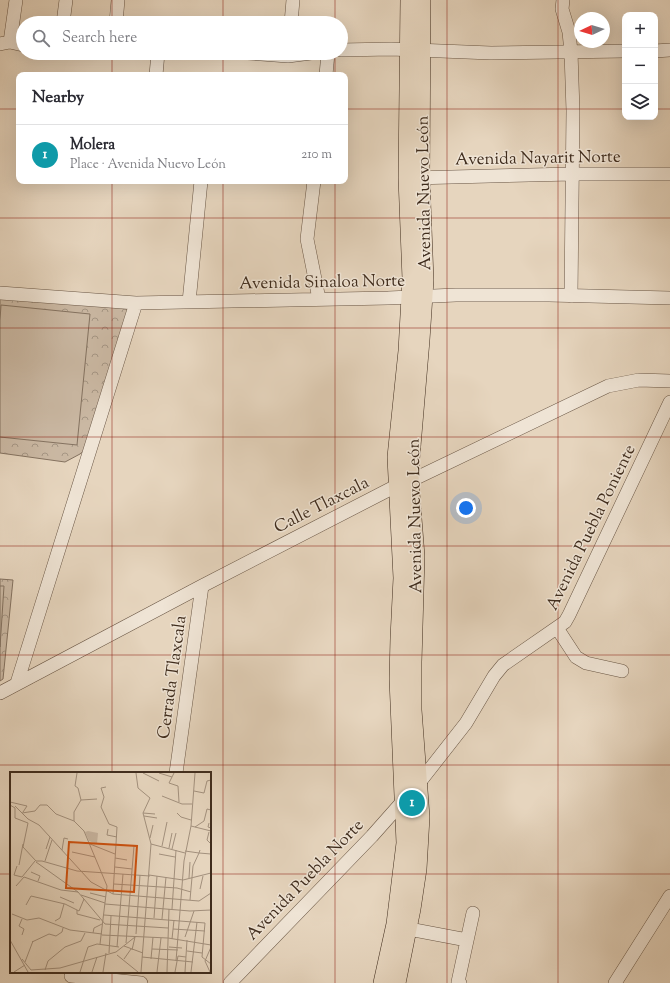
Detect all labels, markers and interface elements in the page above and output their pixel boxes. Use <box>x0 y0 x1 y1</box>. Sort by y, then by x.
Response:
north arrow <box>574 12 610 48</box>
map controls <box>622 12 658 120</box>
button: + <box>622 12 658 48</box>
search box <box>16 16 348 60</box>
icon: search <box>30 27 52 49</box>
text: Search here <box>62 28 137 49</box>
button: − <box>622 48 658 84</box>
button: layers <box>622 84 658 120</box>
text: Nearby <box>32 86 84 110</box>
street label: Avenida Nuevo León <box>412 115 438 271</box>
text: Molera <box>70 135 115 156</box>
text: 1 <box>43 146 47 164</box>
text: 210 m <box>301 146 332 164</box>
street label: Avenida Nayarit Norte <box>455 146 621 172</box>
text: Place · Avenida Nuevo León <box>70 156 226 174</box>
street label: Avenida Sinaloa Norte <box>239 270 405 296</box>
street label: Avenida Nuevo León <box>403 438 429 594</box>
street label: Avenida Puebla Poniente <box>541 441 642 615</box>
street label: Calle Tlaxcala <box>270 471 374 540</box>
your location <box>456 498 476 518</box>
street label: Cerrada Tlaxcala <box>152 614 194 741</box>
inset map <box>10 772 211 973</box>
pin: 1 <box>399 788 425 818</box>
street label: Avenida Puebla Norte <box>241 814 370 946</box>

